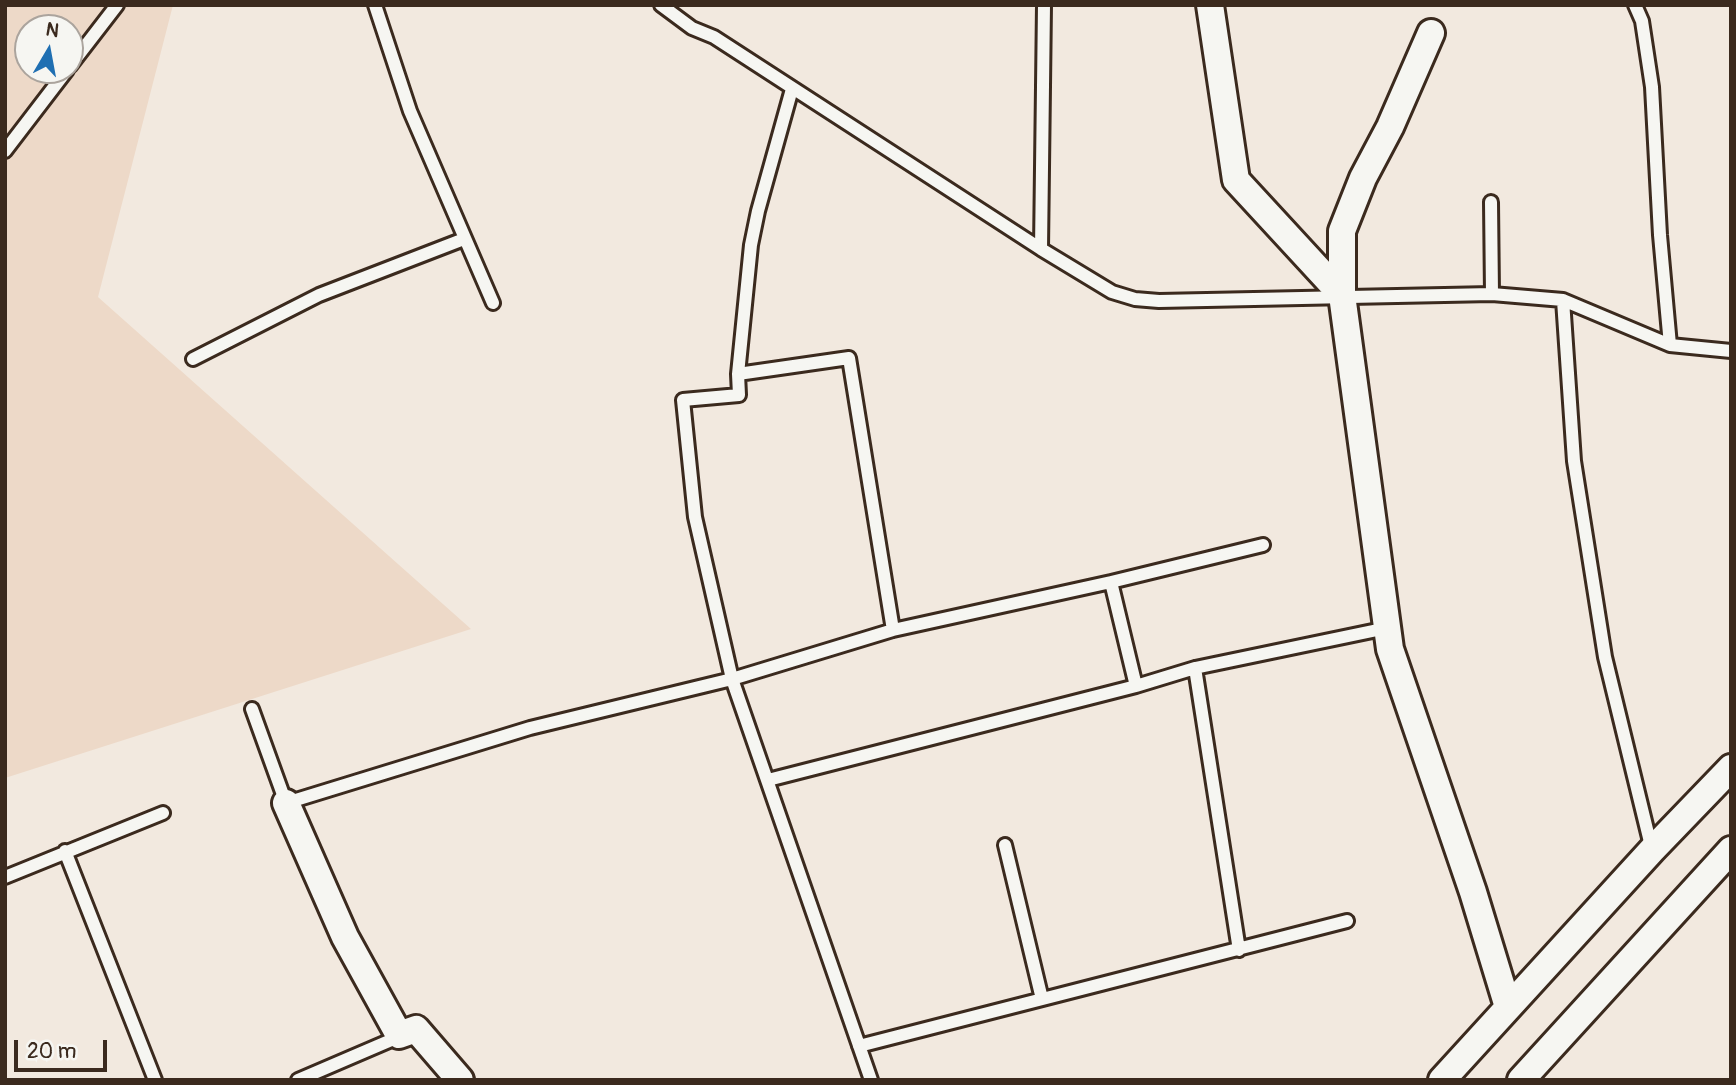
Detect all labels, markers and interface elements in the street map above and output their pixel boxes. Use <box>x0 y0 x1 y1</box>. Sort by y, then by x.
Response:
north arrow <box>14 14 84 84</box>
text: N <box>44 17 61 43</box>
scale bar <box>18 1026 110 1070</box>
text: 20 m <box>27 1038 76 1065</box>

